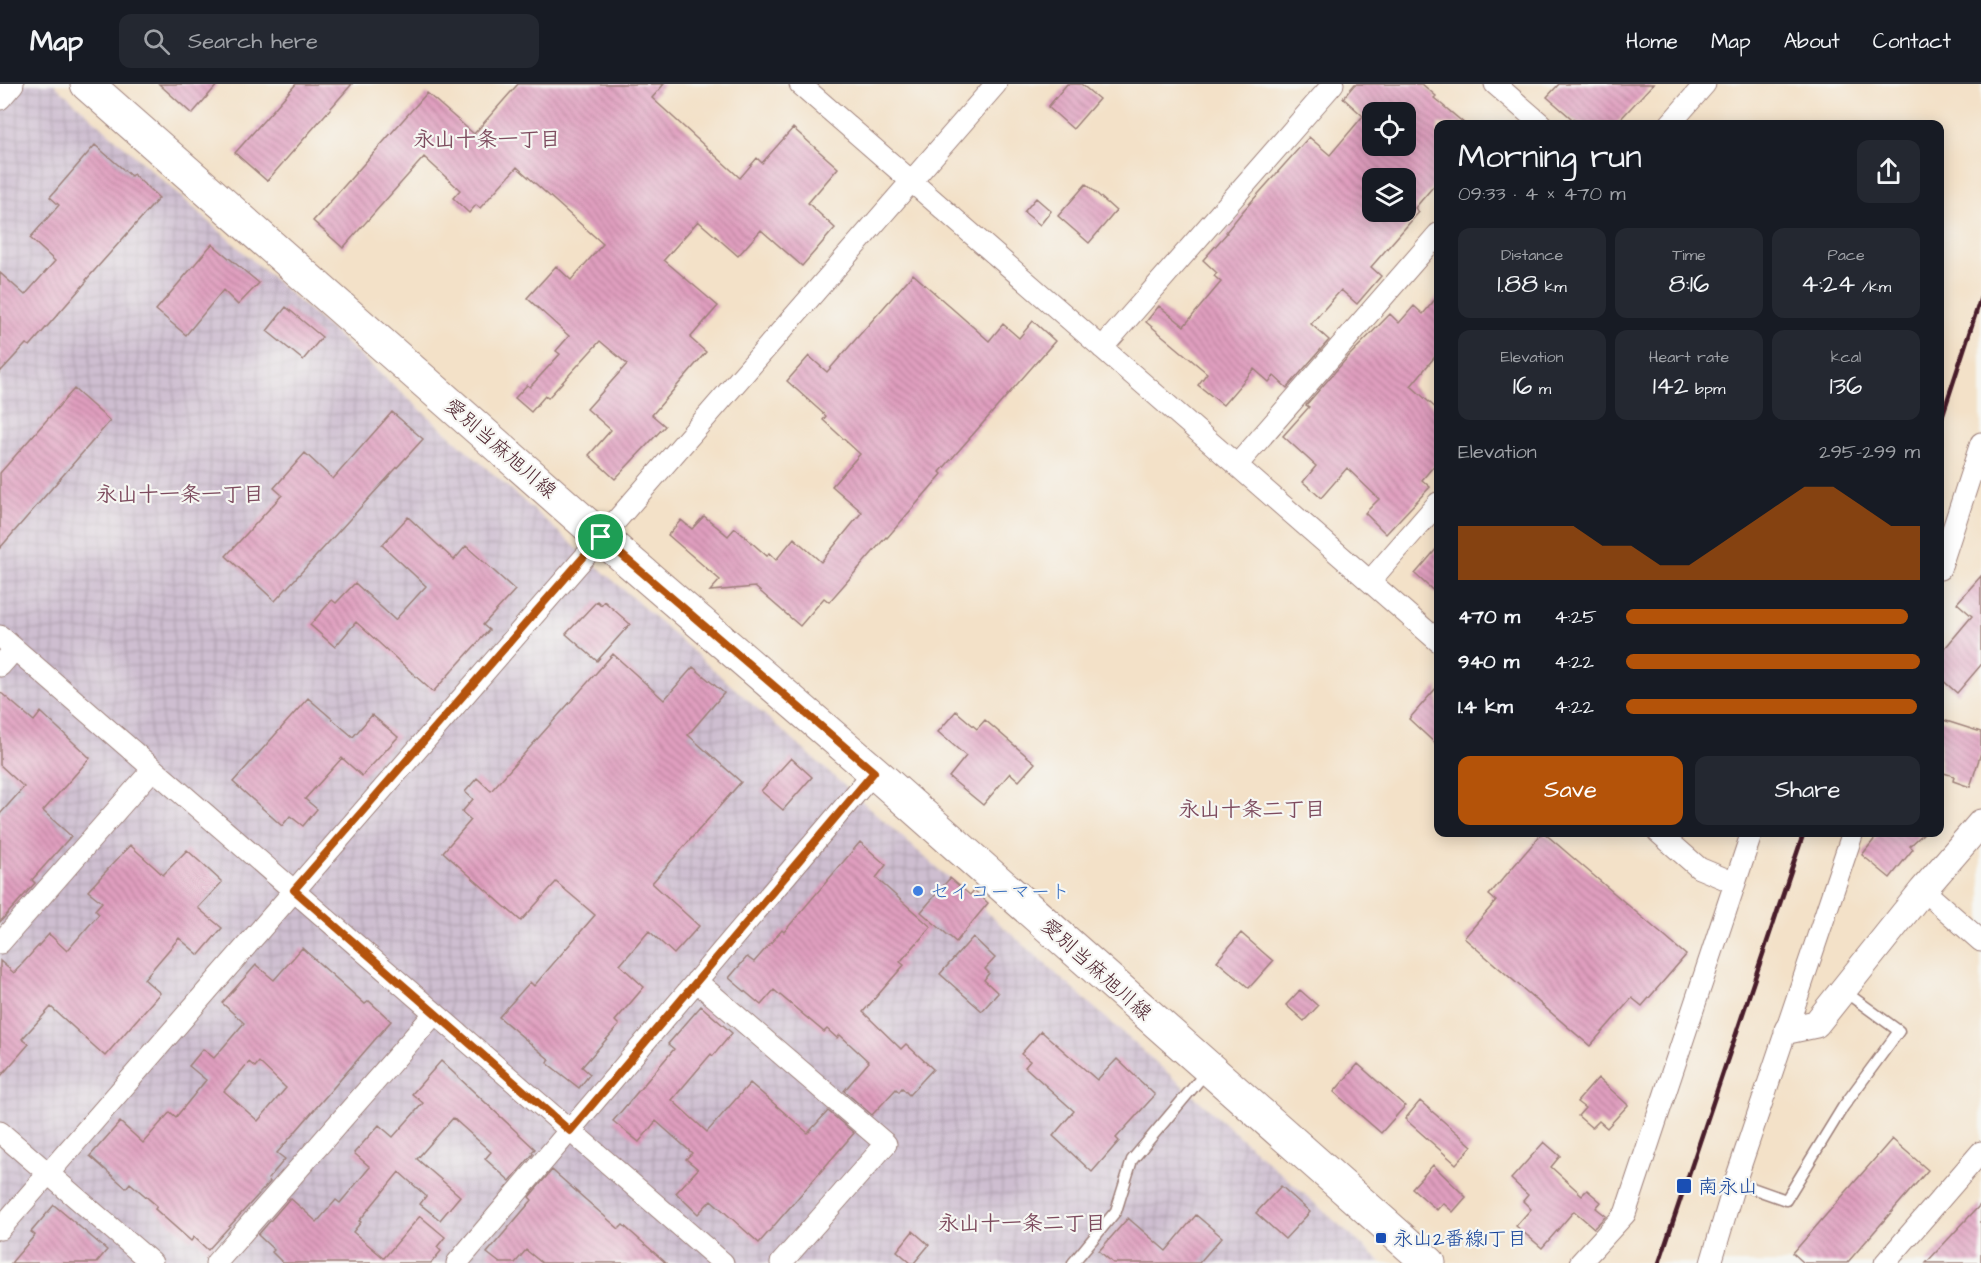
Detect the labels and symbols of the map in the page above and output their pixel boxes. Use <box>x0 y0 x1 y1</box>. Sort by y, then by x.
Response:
district label: 永山十条一丁目 <box>414 125 561 154</box>
street label: 愛別当麻旭川線 <box>438 392 562 505</box>
district label: 永山十一条一丁目 <box>96 480 264 509</box>
pin <box>575 511 626 562</box>
district label: 永山十条二丁目 <box>1179 795 1326 824</box>
place label: セイコーマート <box>930 878 1070 906</box>
marker: セイコーマート <box>911 884 925 898</box>
street label: 愛別当麻旭川線 <box>1035 912 1158 1027</box>
place label: 南永山 <box>1698 1173 1758 1201</box>
marker: 南永山 <box>1675 1177 1693 1195</box>
district label: 永山十一条二丁目 <box>938 1209 1106 1238</box>
place label: 永山2番線1丁目 <box>1393 1225 1527 1253</box>
marker: 永山2番線1丁目 <box>1374 1231 1388 1245</box>

